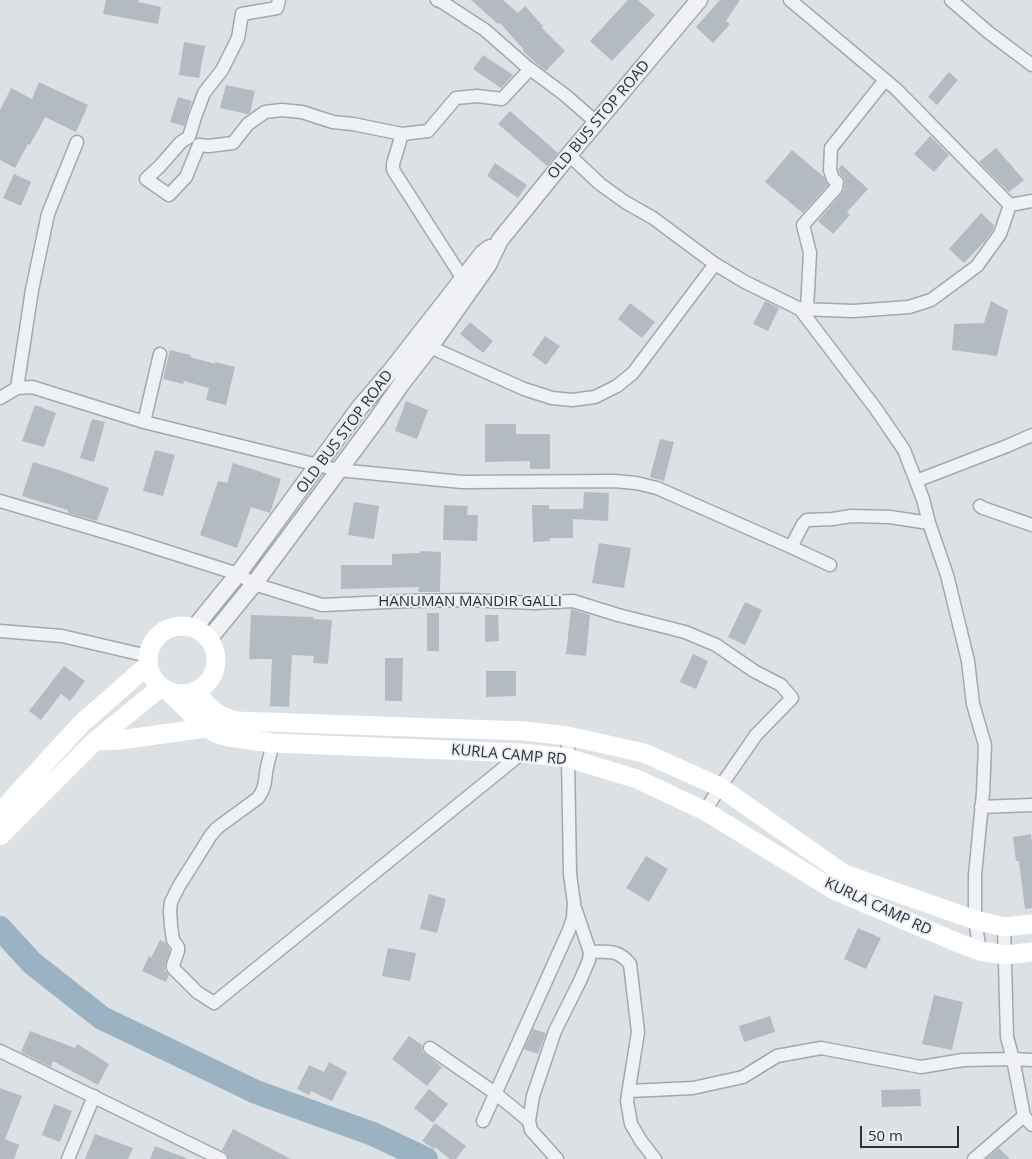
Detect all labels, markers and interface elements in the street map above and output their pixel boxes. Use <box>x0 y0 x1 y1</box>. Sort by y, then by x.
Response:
street label: OLD BUS STOP ROAD <box>544 57 654 183</box>
street label: OLD BUS STOP ROAD <box>293 367 397 497</box>
street label: HANUMAN MANDIR GALLI <box>378 593 562 611</box>
street label: KURLA CAMP RD <box>450 741 568 769</box>
street label: KURLA CAMP RD <box>822 874 934 940</box>
scale bar <box>862 1116 961 1148</box>
text: 50 m <box>868 1125 903 1145</box>

